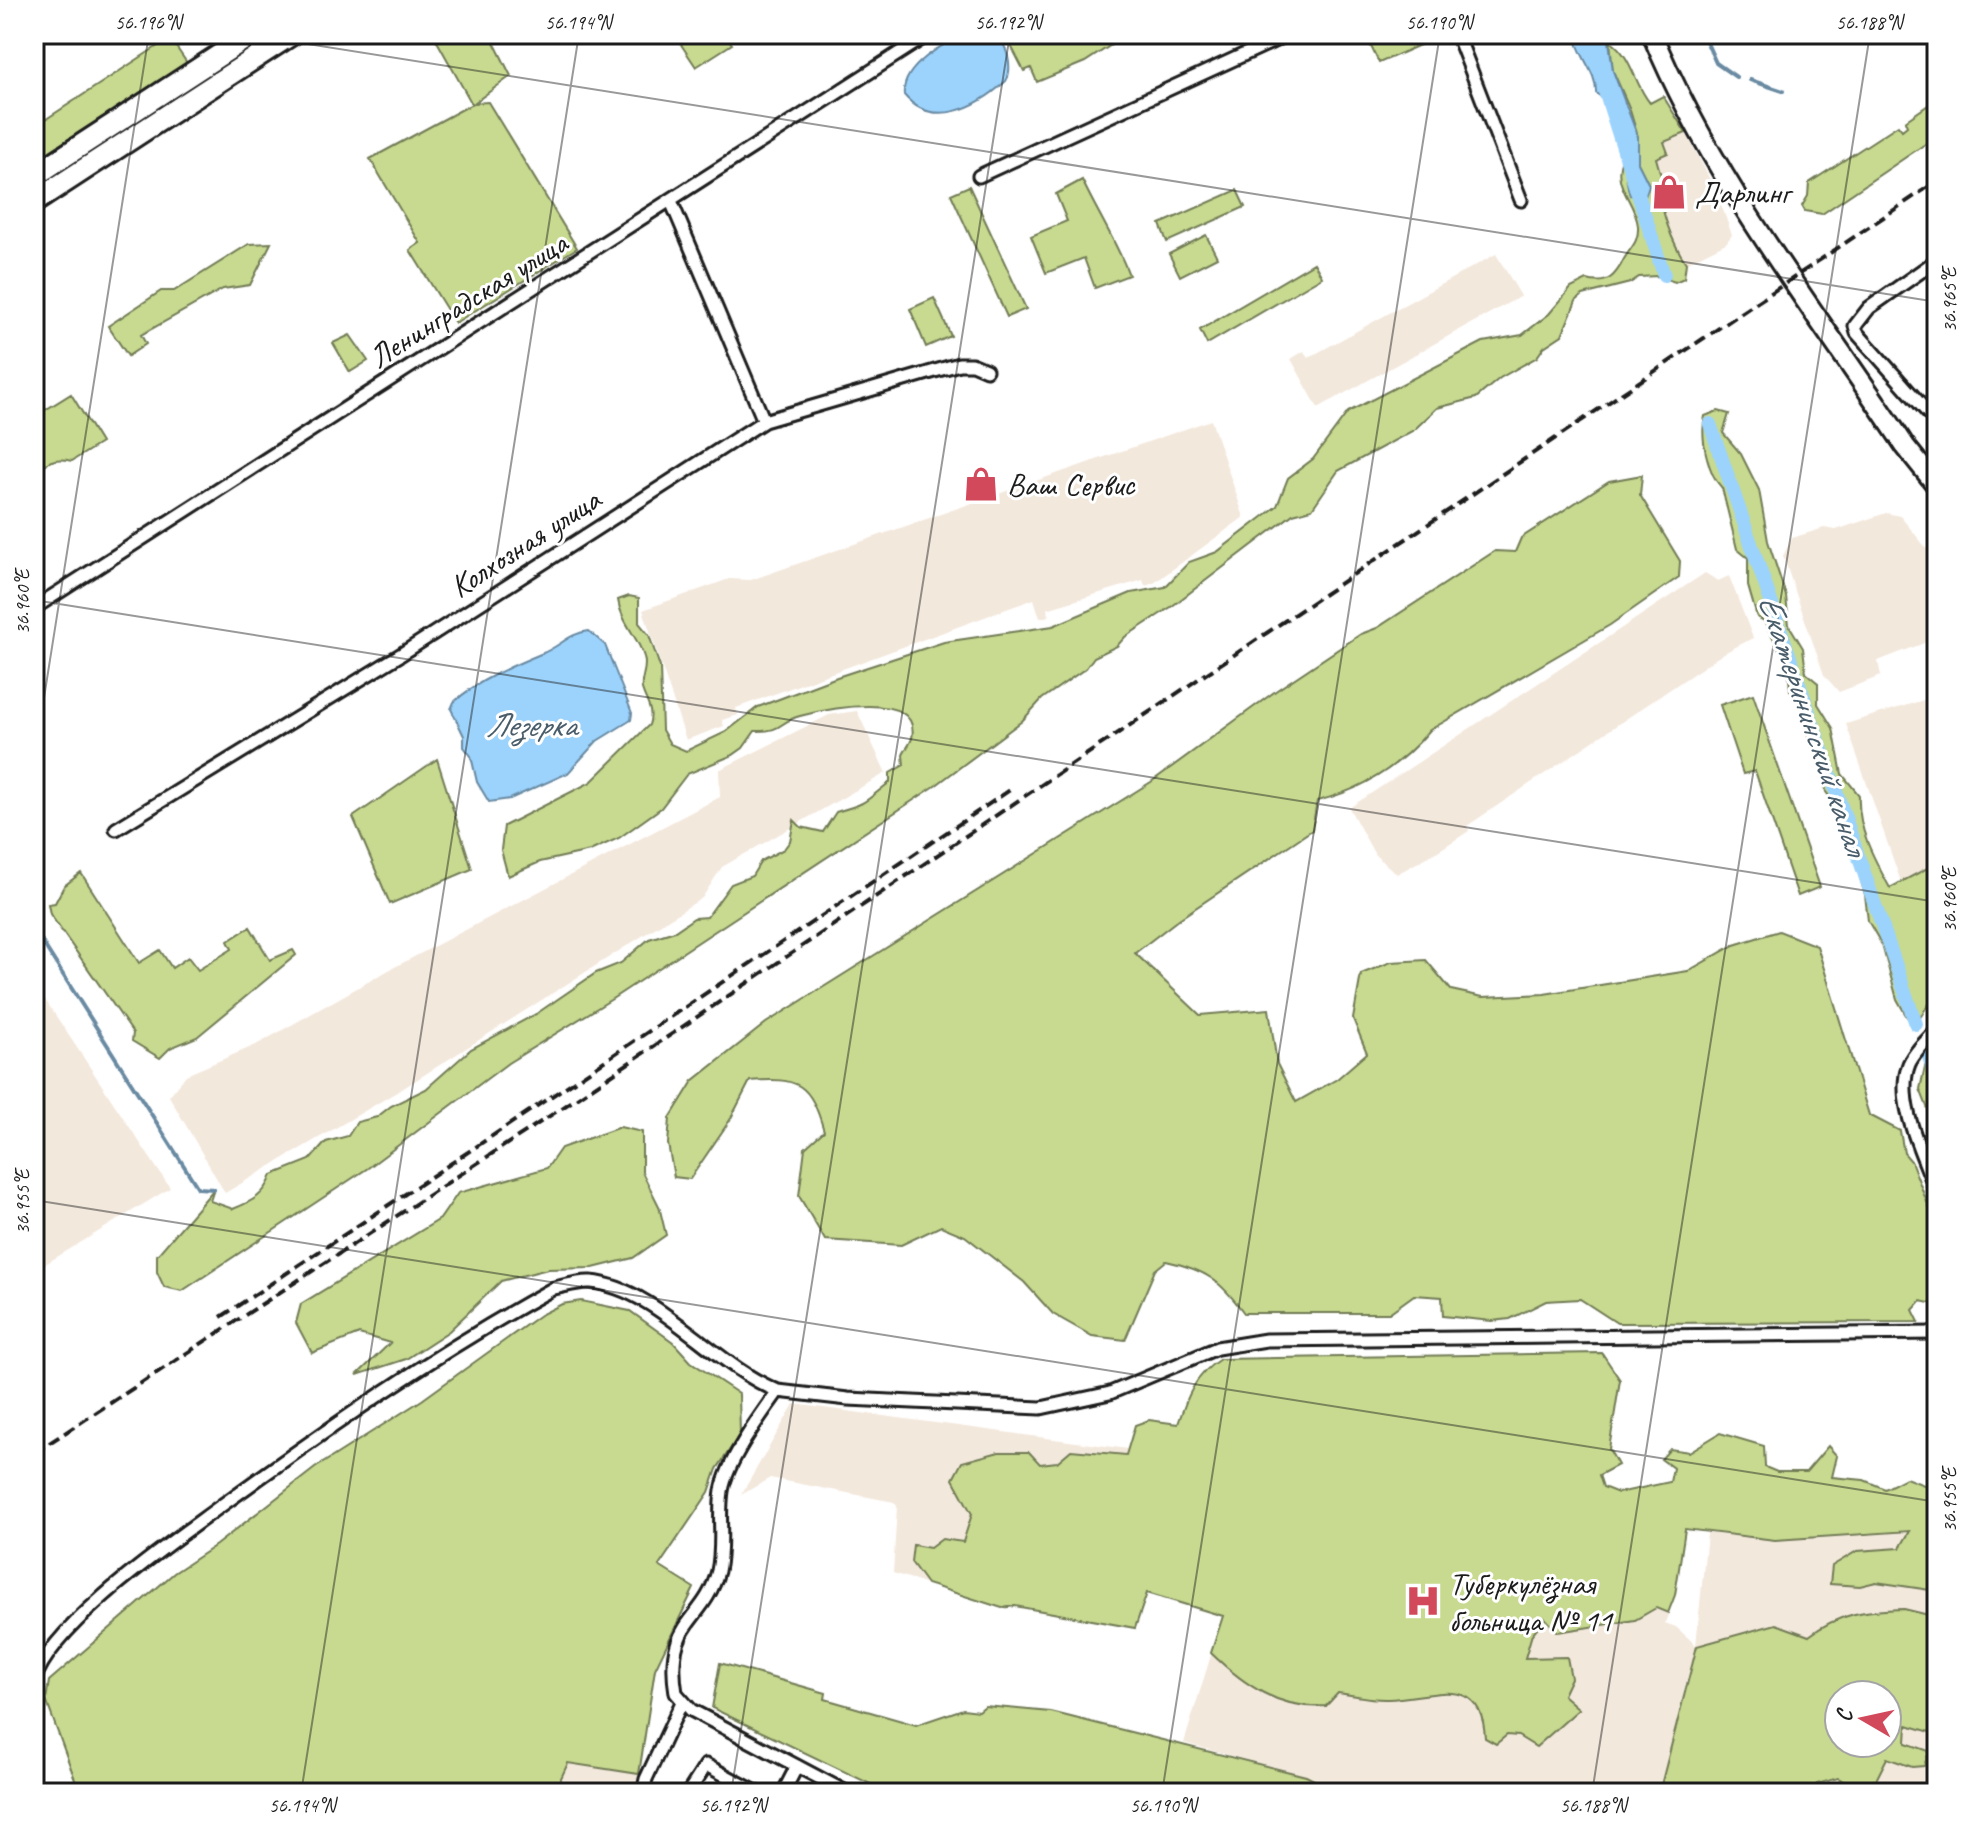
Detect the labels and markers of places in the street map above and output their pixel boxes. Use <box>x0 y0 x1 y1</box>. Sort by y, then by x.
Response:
place label: Дарлинг <box>1695 172 1794 213</box>
shop icon: Дарлинг <box>1650 173 1688 211</box>
place label: Ваш Сервис <box>1007 464 1136 505</box>
shop icon: Ваш Сервис <box>962 465 1000 503</box>
place label: Туберкулёзная больница № 11 <box>1449 1563 1614 1641</box>
hospital icon: Туберкулёзная больница № 11 <box>1404 1582 1442 1620</box>

